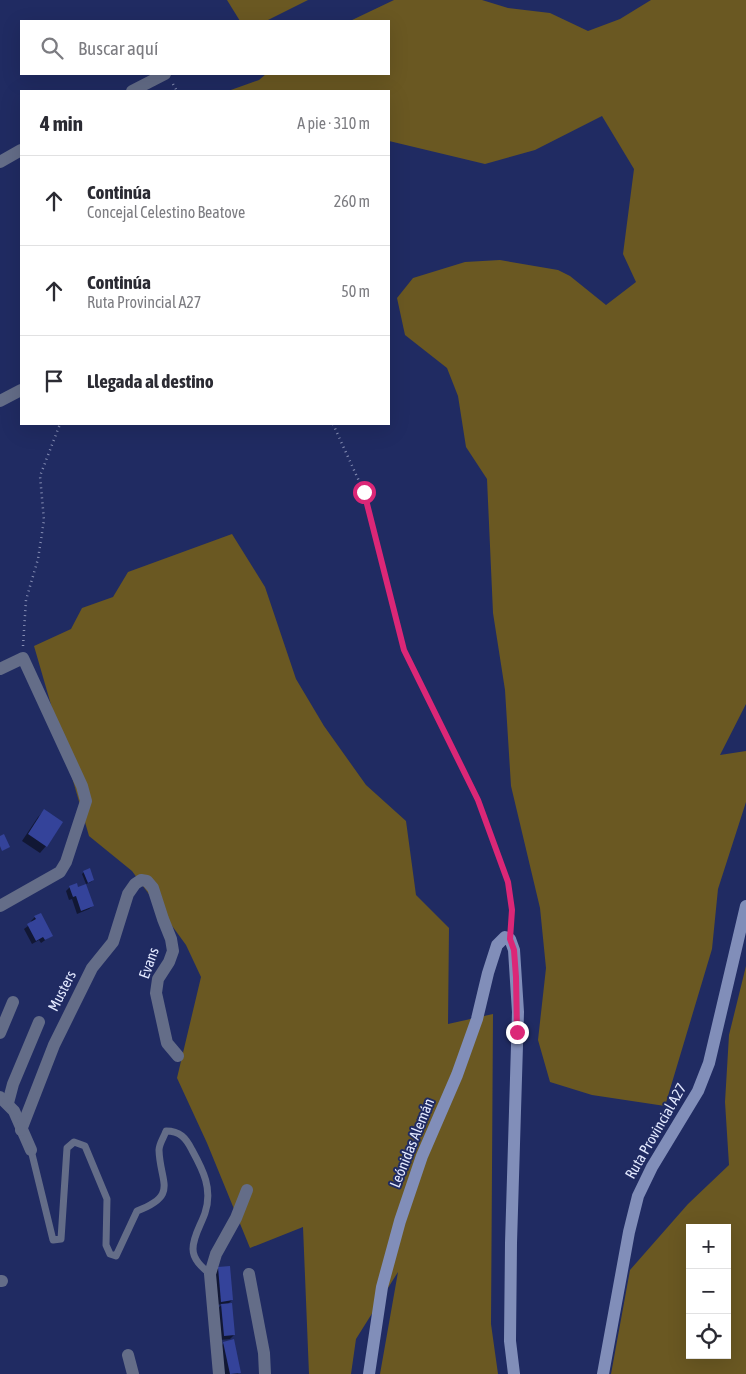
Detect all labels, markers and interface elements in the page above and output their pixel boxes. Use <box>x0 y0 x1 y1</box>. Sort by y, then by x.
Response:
search box <box>20 20 390 75</box>
icon: search <box>38 34 66 62</box>
text: Buscar aquí <box>78 37 158 59</box>
text: 4 min <box>40 111 83 135</box>
text: A pie · 310 m <box>297 114 370 132</box>
text: Continúa <box>87 181 151 203</box>
icon: ahead <box>40 187 68 215</box>
text: 260 m <box>334 192 370 210</box>
text: Concejal Celestino Beatove <box>87 203 245 221</box>
text: Continúa <box>87 271 151 293</box>
icon: ahead <box>40 277 68 305</box>
text: 50 m <box>341 282 370 300</box>
text: Ruta Provincial A27 <box>87 293 201 311</box>
icon: arrive <box>40 367 68 395</box>
text: Llegada al destino <box>87 370 214 392</box>
route start <box>353 481 376 504</box>
street label: Evans <box>135 945 162 981</box>
street label: Musters <box>44 968 79 1014</box>
route end <box>506 1021 529 1044</box>
street label: Ruta Provincial A27 <box>621 1080 690 1181</box>
street label: Leónidas Alemán <box>386 1096 437 1190</box>
map controls <box>686 1224 731 1359</box>
button: + <box>686 1224 731 1269</box>
button: − <box>686 1269 731 1314</box>
button: locate <box>686 1314 731 1359</box>

